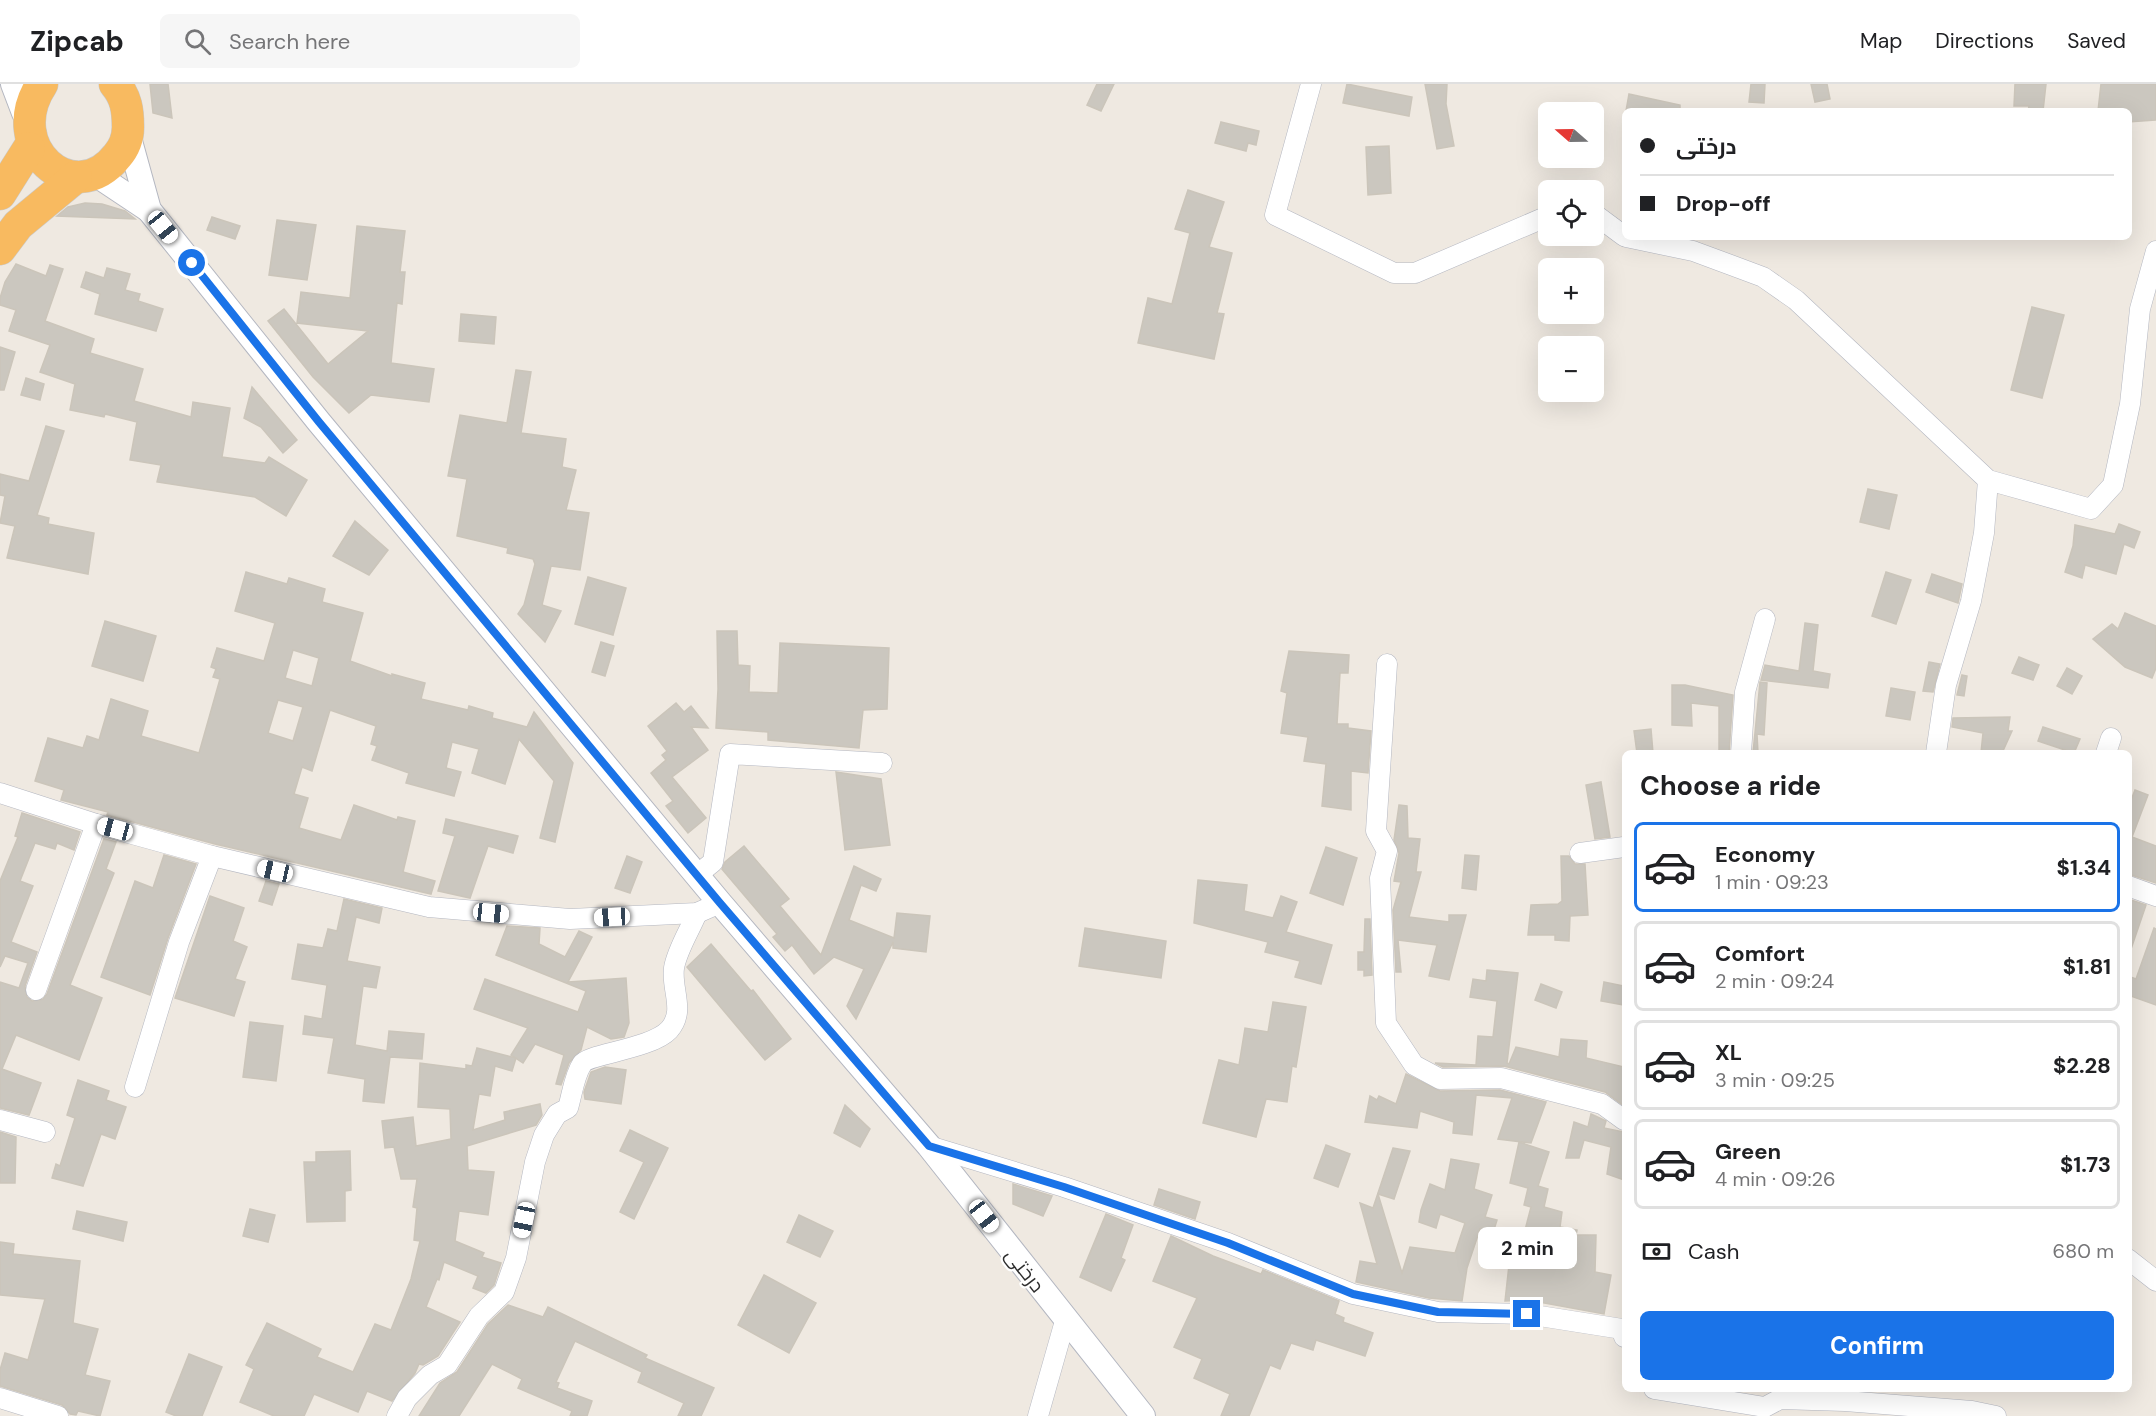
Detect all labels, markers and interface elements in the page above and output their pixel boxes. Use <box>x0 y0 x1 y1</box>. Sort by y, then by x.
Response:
search box <box>160 14 580 68</box>
text: Zipcab <box>30 23 124 60</box>
icon: search <box>181 25 214 58</box>
text: Search here <box>229 27 350 56</box>
text: Map <box>1860 27 1902 55</box>
text: Directions <box>1935 27 2034 55</box>
text: Saved <box>2067 27 2126 55</box>
north arrow <box>1538 102 1604 168</box>
map controls <box>1538 102 1604 402</box>
text: درختی <box>1676 132 1736 161</box>
button: locate <box>1538 180 1604 246</box>
text: Drop-off <box>1676 189 1771 218</box>
car <box>145 207 181 247</box>
route start <box>178 249 205 276</box>
button: + <box>1538 258 1604 324</box>
button: − <box>1538 336 1604 402</box>
text: Choose a ride <box>1640 768 1821 803</box>
car <box>95 816 135 842</box>
icon: car <box>1643 840 1697 894</box>
text: Economy <box>1715 840 1815 869</box>
text: $1.34 <box>2057 853 2111 882</box>
car <box>255 858 295 884</box>
text: 1 min · 09:23 <box>1715 869 1829 895</box>
car <box>472 902 510 924</box>
car <box>594 907 630 927</box>
icon: car <box>1643 939 1697 993</box>
text: Comfort <box>1715 939 1805 968</box>
text: $1.81 <box>2063 952 2111 981</box>
text: 2 min · 09:24 <box>1715 968 1834 994</box>
icon: car <box>1643 1038 1697 1092</box>
text: XL <box>1715 1038 1742 1067</box>
text: $2.28 <box>2053 1051 2111 1080</box>
text: 3 min · 09:25 <box>1715 1067 1835 1093</box>
icon: car <box>1643 1137 1697 1191</box>
text: Green <box>1715 1137 1781 1166</box>
text: $1.73 <box>2060 1150 2111 1179</box>
text: 4 min · 09:26 <box>1715 1166 1836 1192</box>
car <box>966 1196 1002 1236</box>
car <box>511 1201 537 1239</box>
callout: 2 min <box>1478 1227 1576 1269</box>
text: 2 min <box>1501 1235 1554 1261</box>
icon: cash <box>1640 1235 1673 1268</box>
text: Cash <box>1688 1237 1739 1266</box>
text: 680 m <box>2052 1238 2114 1264</box>
street label: درختی <box>999 1242 1051 1298</box>
route end <box>1513 1300 1540 1327</box>
button: Confirm <box>1640 1311 2114 1380</box>

